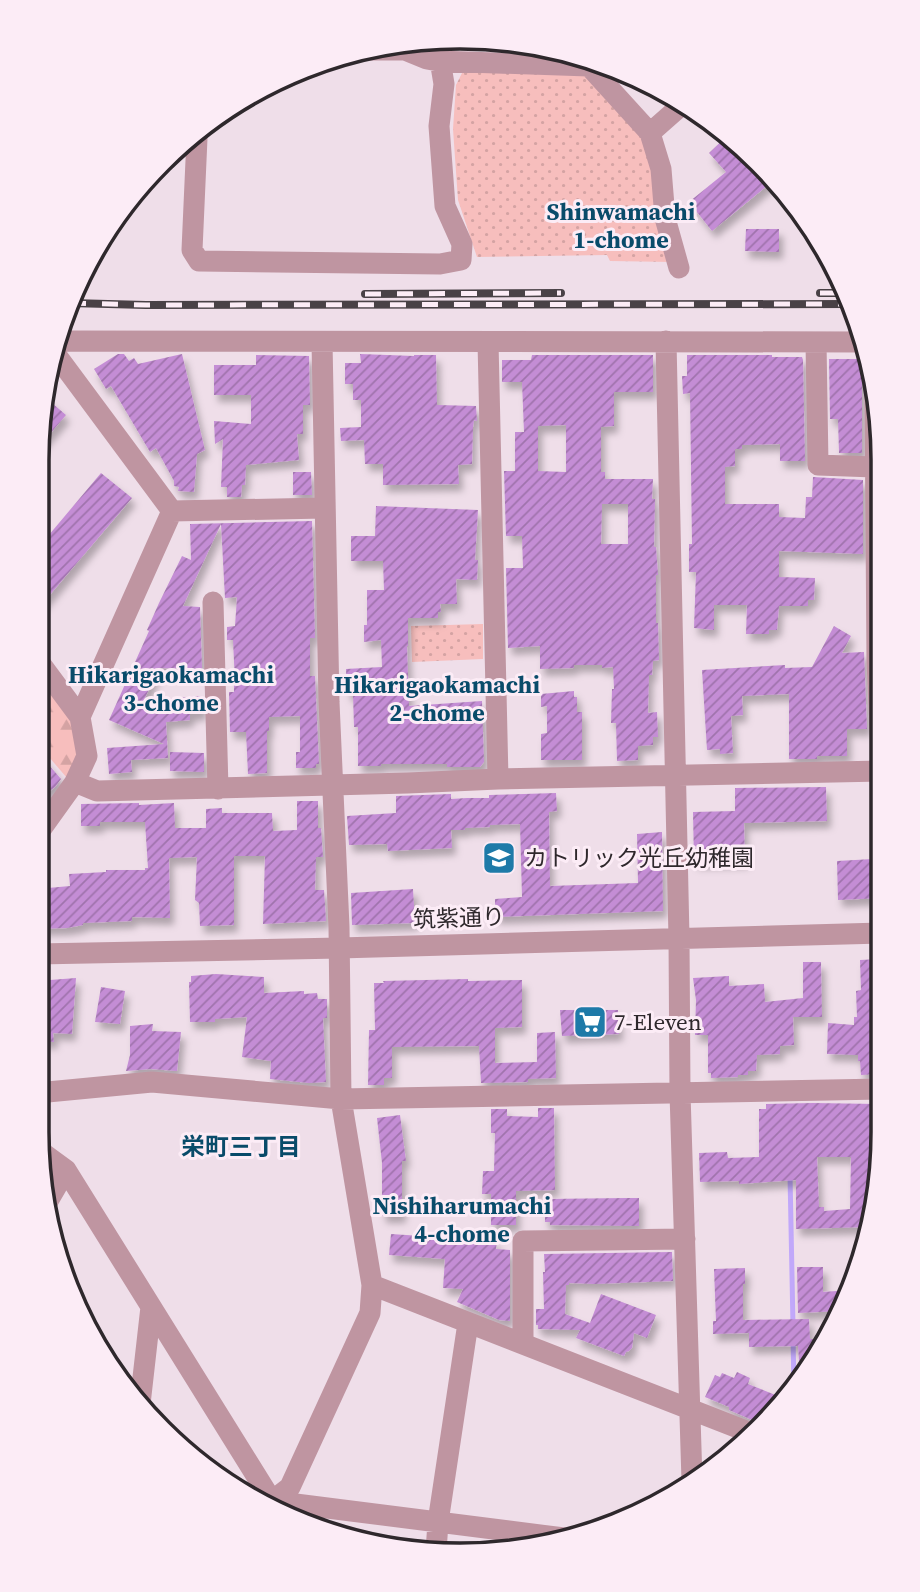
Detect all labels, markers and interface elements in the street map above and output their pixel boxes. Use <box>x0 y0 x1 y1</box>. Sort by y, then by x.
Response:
district label: Shinwamachi 1-chome <box>547 195 696 256</box>
district label: Hikarigaokamachi 3-chome <box>68 658 274 719</box>
district label: Hikarigaokamachi 2-chome <box>334 668 540 729</box>
school or university icon: カトリック光丘幼稚園 <box>480 839 518 877</box>
place label: カトリック光丘幼稚園 <box>524 842 754 874</box>
street label: 筑紫通り <box>412 900 506 936</box>
supermarket icon: 7-Eleven <box>571 1003 609 1041</box>
place label: 7-Eleven <box>614 1006 702 1038</box>
district label: 栄町三丁目 <box>181 1130 301 1163</box>
district label: Nishiharumachi 4-chome <box>373 1189 552 1250</box>

